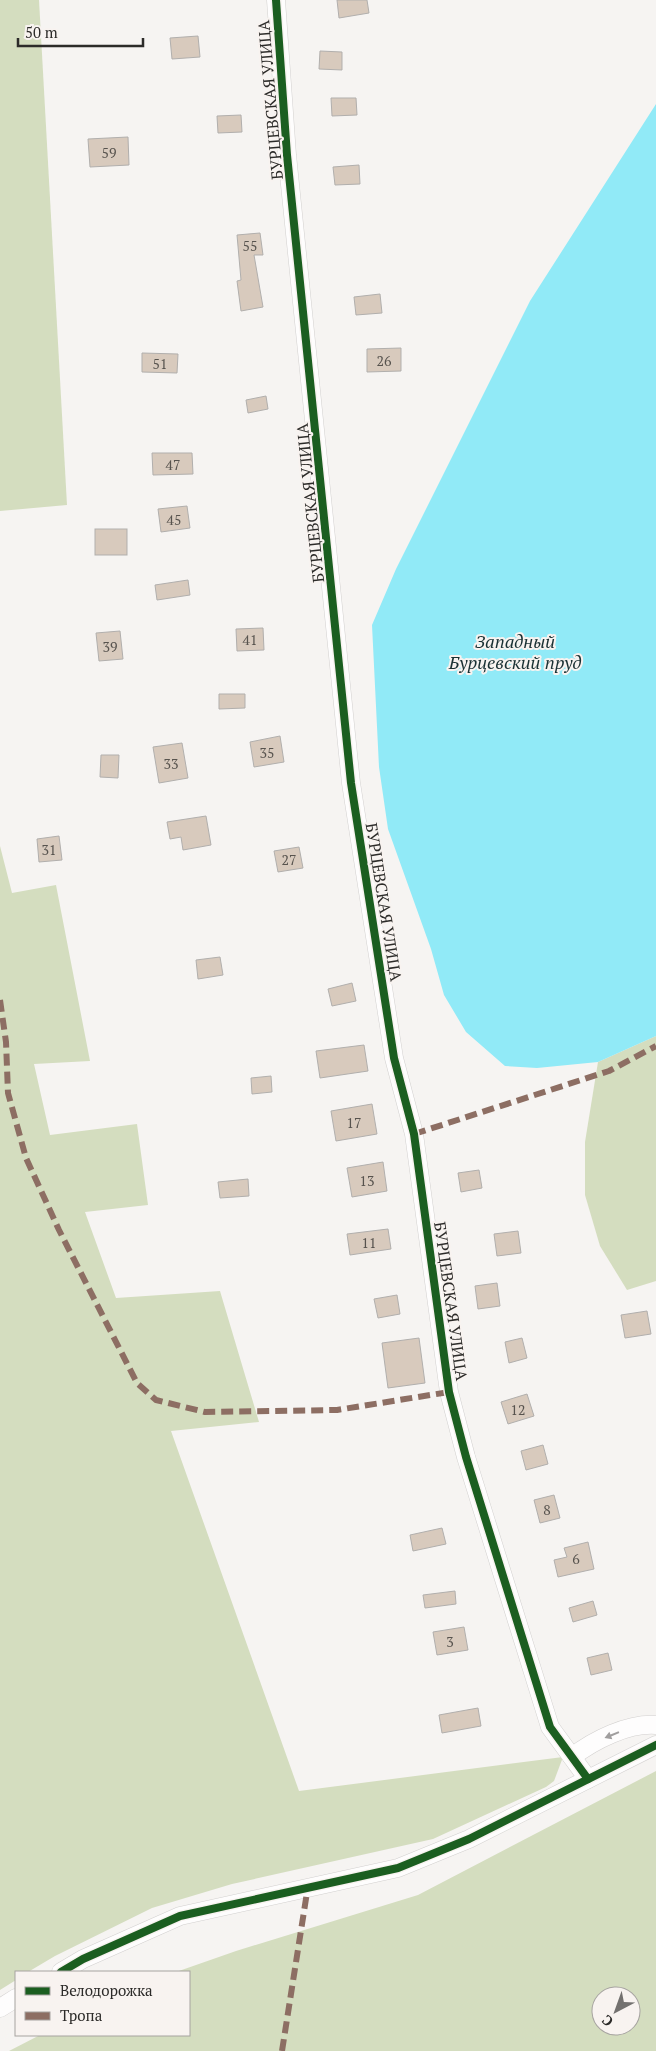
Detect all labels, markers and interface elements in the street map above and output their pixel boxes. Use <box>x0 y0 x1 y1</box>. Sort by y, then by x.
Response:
scale bar <box>18 15 142 47</box>
street label: БУРЦЕВСКАЯ УЛИЦА <box>252 19 288 181</box>
text: 50 m <box>25 22 58 42</box>
house number: 59 <box>102 143 116 162</box>
house number: 55 <box>243 236 257 255</box>
house number: 26 <box>377 351 392 370</box>
house number: 51 <box>153 354 167 373</box>
street label: БУРЦЕВСКАЯ УЛИЦА <box>291 422 329 584</box>
house number: 47 <box>166 455 180 474</box>
house number: 45 <box>167 510 181 529</box>
water label: Западный Бурцевский пруд <box>448 629 581 674</box>
house number: 41 <box>243 630 257 649</box>
house number: 39 <box>103 637 117 656</box>
house number: 35 <box>260 743 274 762</box>
house number: 33 <box>164 754 178 773</box>
street label: БУРЦЕВСКАЯ УЛИЦА <box>361 821 407 983</box>
house number: 31 <box>42 840 56 859</box>
house number: 27 <box>282 850 296 869</box>
house number: 17 <box>347 1113 361 1132</box>
house number: 13 <box>360 1171 374 1190</box>
street label: БУРЦЕВСКАЯ УЛИЦА <box>429 1220 473 1382</box>
house number: 11 <box>362 1233 376 1252</box>
house number: 12 <box>511 1400 525 1419</box>
house number: 8 <box>543 1500 551 1519</box>
house number: 6 <box>572 1549 580 1568</box>
house number: 3 <box>446 1632 454 1651</box>
one-way arrow <box>604 1731 619 1739</box>
legend <box>15 1971 190 2036</box>
text: Велодорожка <box>60 1980 153 2000</box>
north arrow <box>591 1986 641 2036</box>
text: Тропа <box>60 2005 103 2025</box>
text: С <box>597 2011 617 2031</box>

